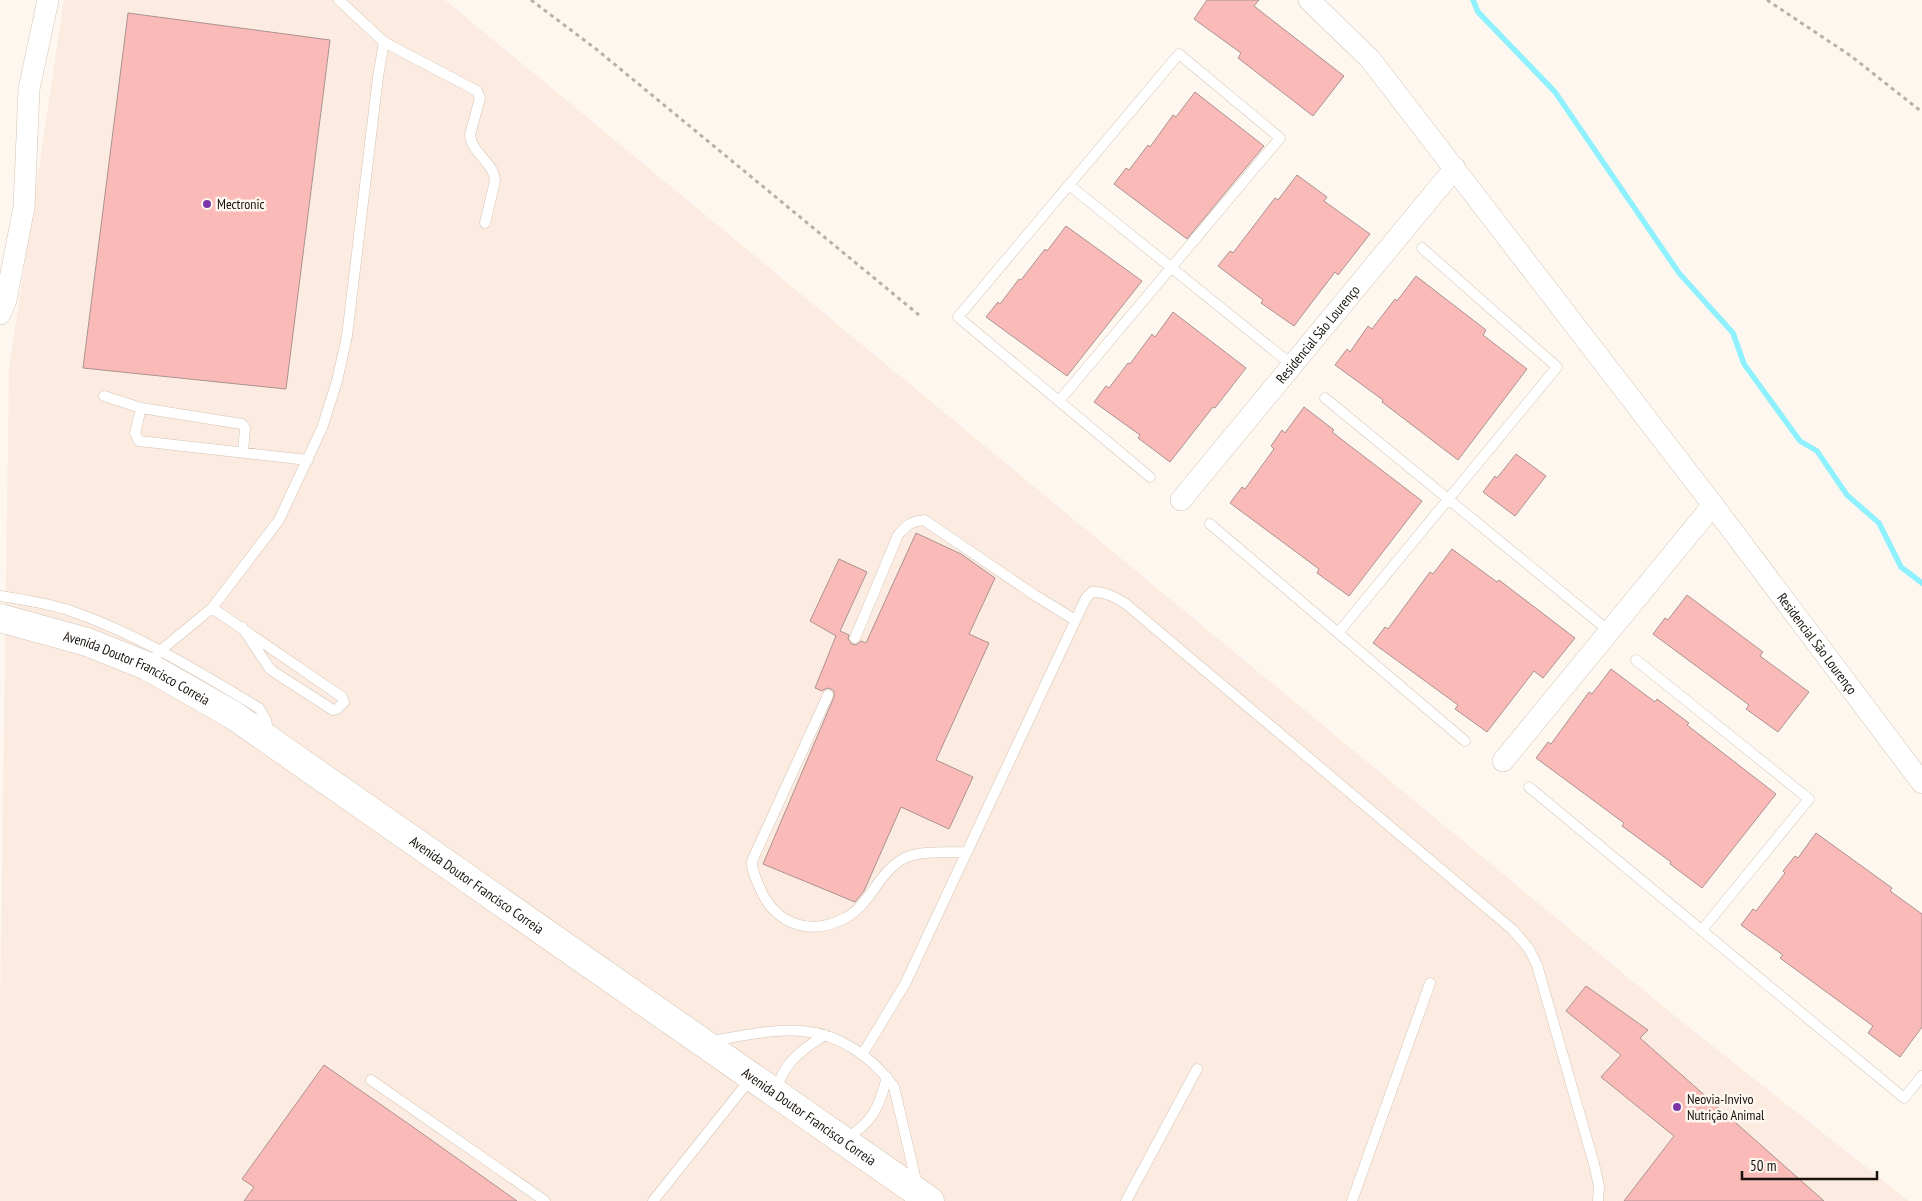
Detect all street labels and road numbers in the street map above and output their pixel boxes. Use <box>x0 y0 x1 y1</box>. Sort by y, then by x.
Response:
street label: Residencial São Lourenço <box>1272 281 1364 387</box>
street label: Residencial São Lourenço <box>1773 589 1861 698</box>
street label: Avenida Doutor Francisco Correia <box>61 627 213 709</box>
street label: Avenida Doutor Francisco Correia <box>406 832 547 938</box>
street label: Avenida Doutor Francisco Correia <box>738 1064 880 1170</box>

